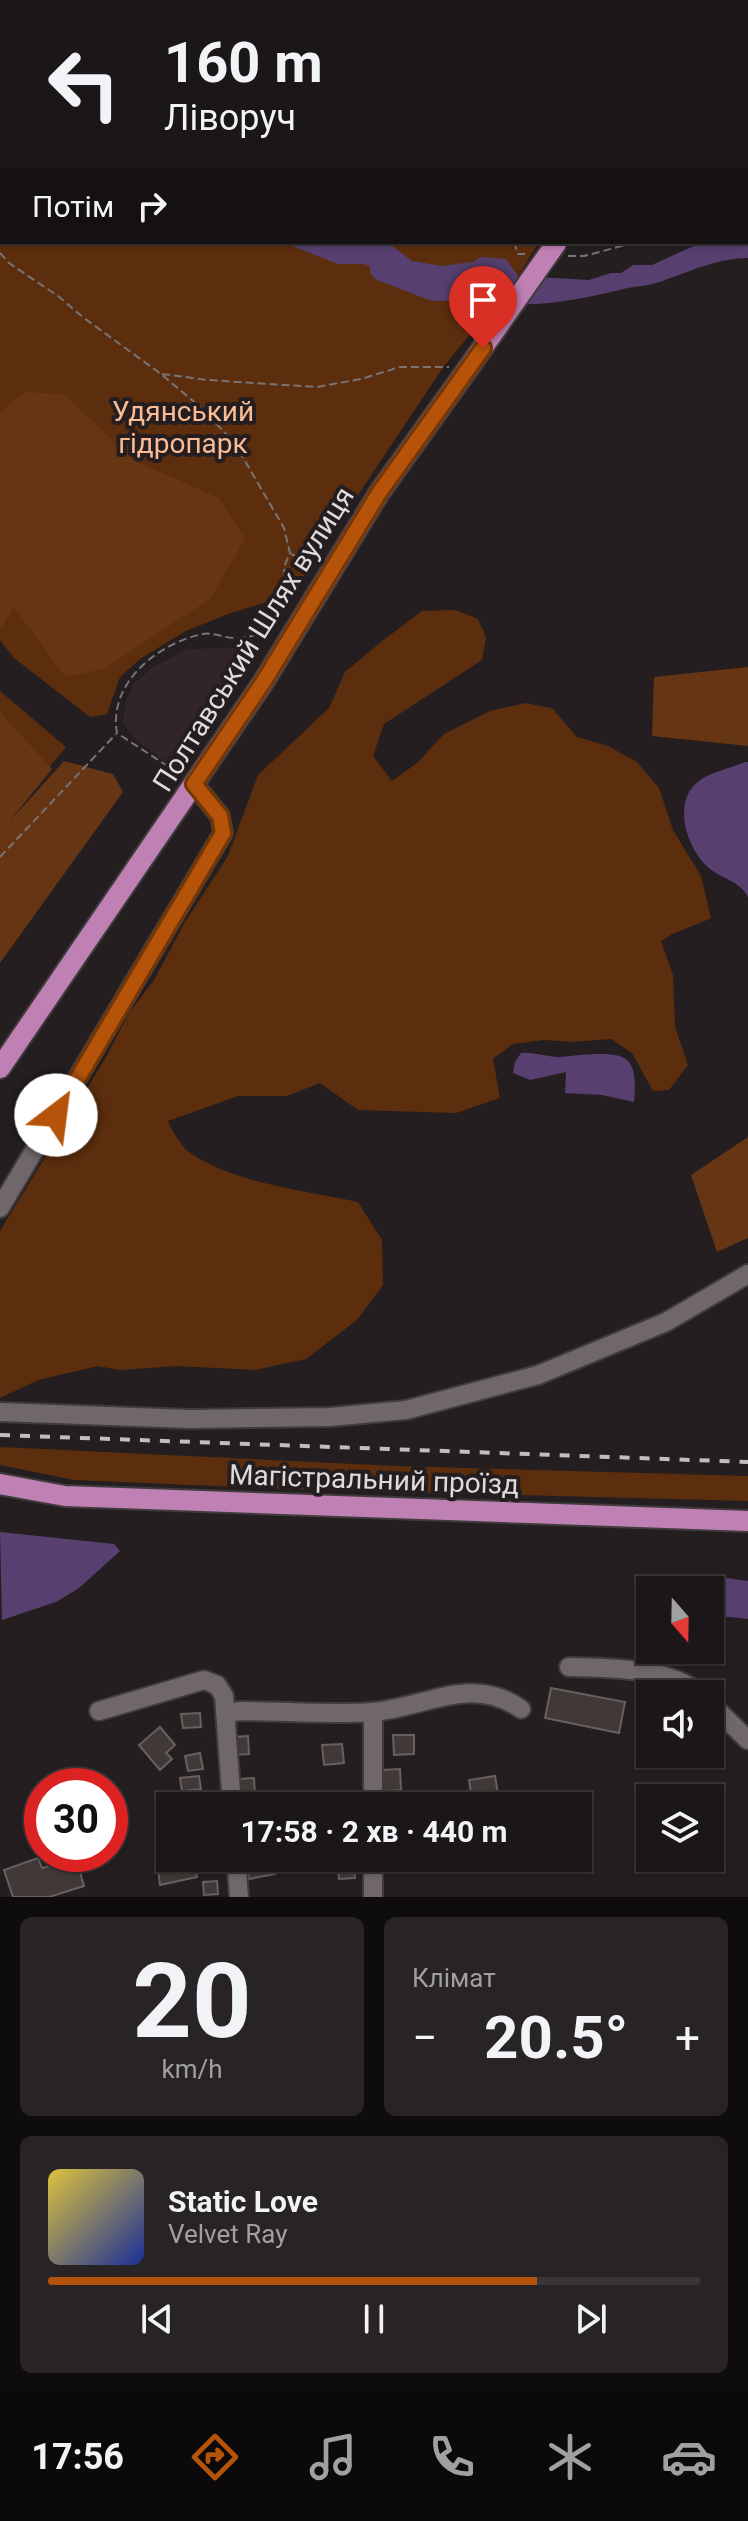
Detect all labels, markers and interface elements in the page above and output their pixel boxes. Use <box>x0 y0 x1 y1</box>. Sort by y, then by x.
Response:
text: 160 m <box>164 30 323 96</box>
icon: left <box>32 32 136 136</box>
text: Ліворуч <box>164 97 296 139</box>
icon: right <box>130 184 174 228</box>
text: Потім <box>32 189 114 224</box>
pin <box>449 266 517 348</box>
icon: arrive <box>461 278 505 322</box>
park label: Удянський гідропарк <box>112 395 254 460</box>
street label: Полтавський Шлях вулиця <box>146 481 361 798</box>
position arrow <box>14 1073 98 1157</box>
street label: Магістральний проїзд <box>228 1458 520 1501</box>
north arrow <box>636 1576 724 1664</box>
map controls <box>636 1576 724 1872</box>
button: sound <box>636 1680 724 1768</box>
speed limit sign: 30 <box>24 1768 128 1872</box>
button: layers <box>636 1784 724 1872</box>
text: 17:58 · 2 хв · 440 m <box>240 1814 508 1849</box>
text: 20 <box>132 1941 252 2062</box>
text: Клімат <box>412 1963 496 1993</box>
text: 20.5° <box>484 2002 628 2073</box>
text: − <box>412 2012 437 2064</box>
text: + <box>675 2012 700 2064</box>
text: km/h <box>161 2054 223 2084</box>
text: Static Love <box>168 2184 318 2219</box>
text: Velvet Ray <box>168 2219 288 2249</box>
icon: previous <box>135 2297 179 2341</box>
icon: pause <box>352 2297 396 2341</box>
icon: next <box>569 2297 613 2341</box>
icon: directions <box>187 2429 243 2485</box>
icon: music <box>305 2429 361 2485</box>
icon: phone <box>424 2429 480 2485</box>
icon: climate <box>542 2429 598 2485</box>
icon: car <box>661 2429 717 2485</box>
text: 17:56 <box>31 2436 124 2478</box>

